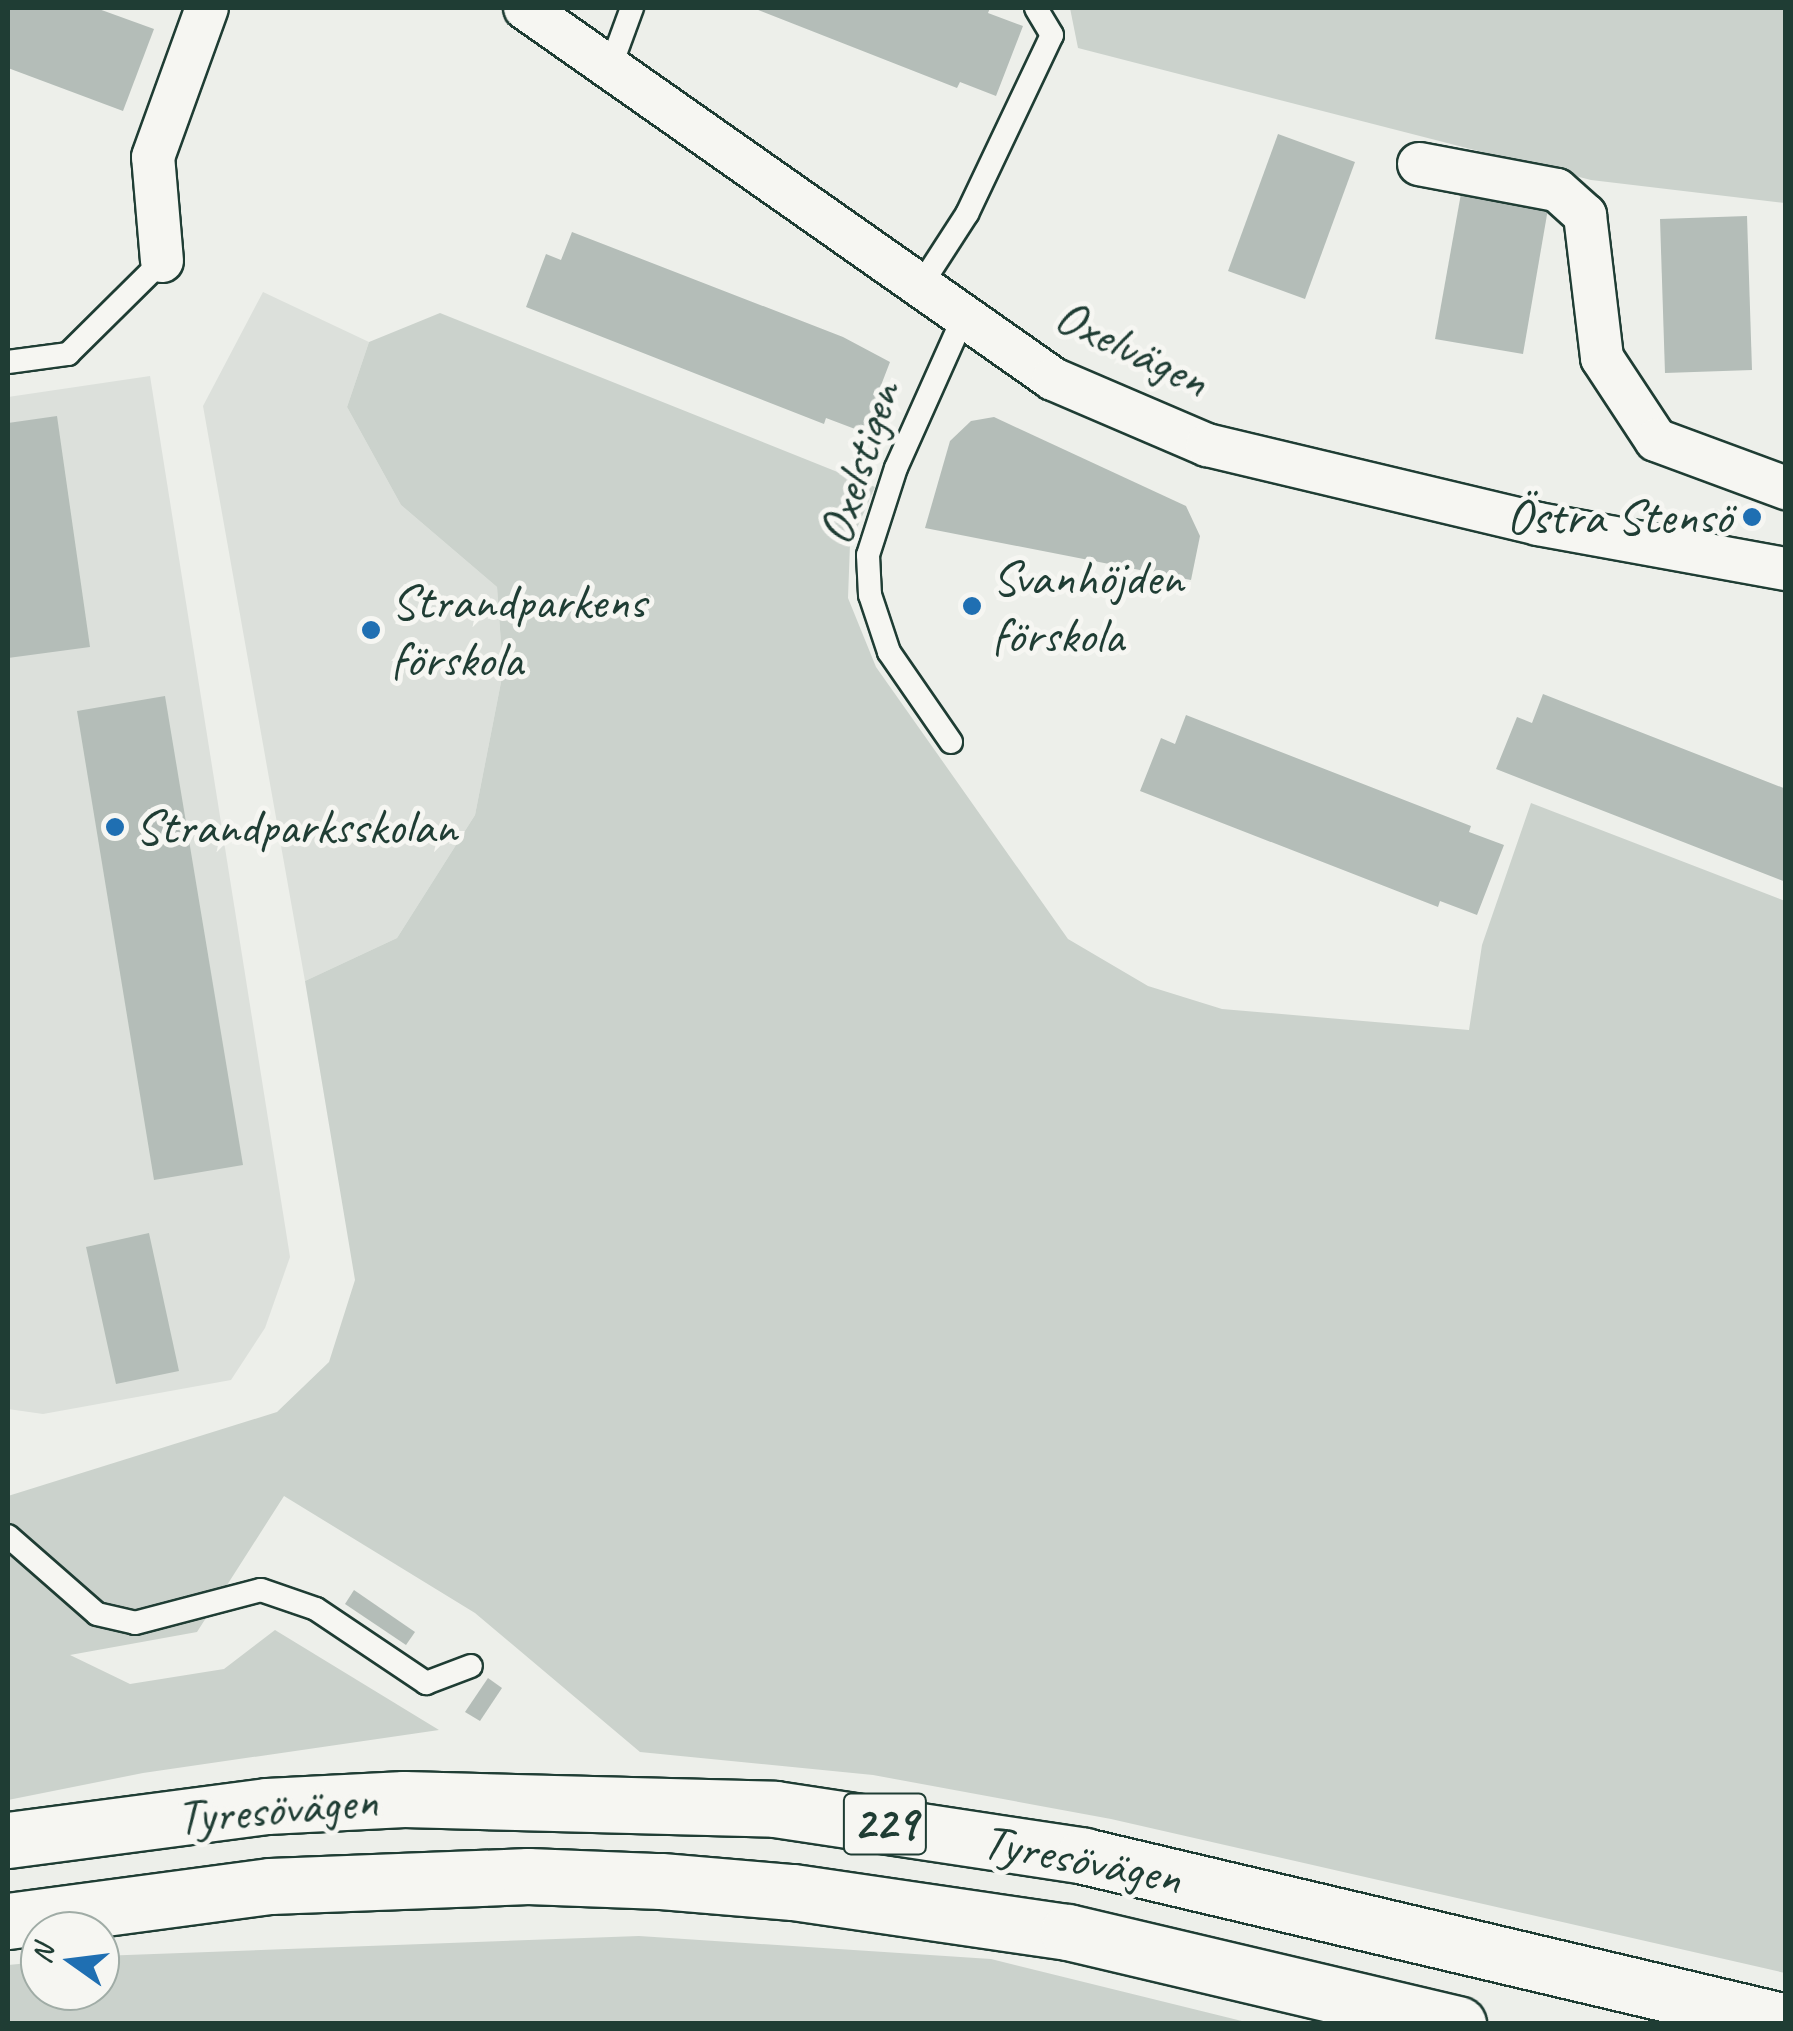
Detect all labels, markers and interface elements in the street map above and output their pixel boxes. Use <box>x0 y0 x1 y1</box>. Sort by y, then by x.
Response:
street label: Oxelvägen <box>1046 285 1218 411</box>
street label: Oxelstigen <box>805 374 913 552</box>
place label: Östra Stensö <box>1506 487 1732 547</box>
marker: Östra Stensö <box>1741 506 1763 528</box>
place label: Svanhöjden förskola <box>992 547 1183 664</box>
place label: Strandparkens förskola <box>391 571 646 688</box>
marker: Svanhöjden förskola <box>961 595 983 617</box>
marker: Strandparkens förskola <box>360 619 382 641</box>
place label: Strandparksskolan <box>135 797 457 857</box>
marker: Strandparksskolan <box>104 816 126 838</box>
street label: Tyresövägen <box>174 1770 380 1848</box>
road number: 229 <box>842 1781 928 1867</box>
street label: Tyresövägen <box>977 1810 1187 1908</box>
north arrow <box>20 1911 120 2011</box>
text: N <box>23 1941 61 1967</box>

